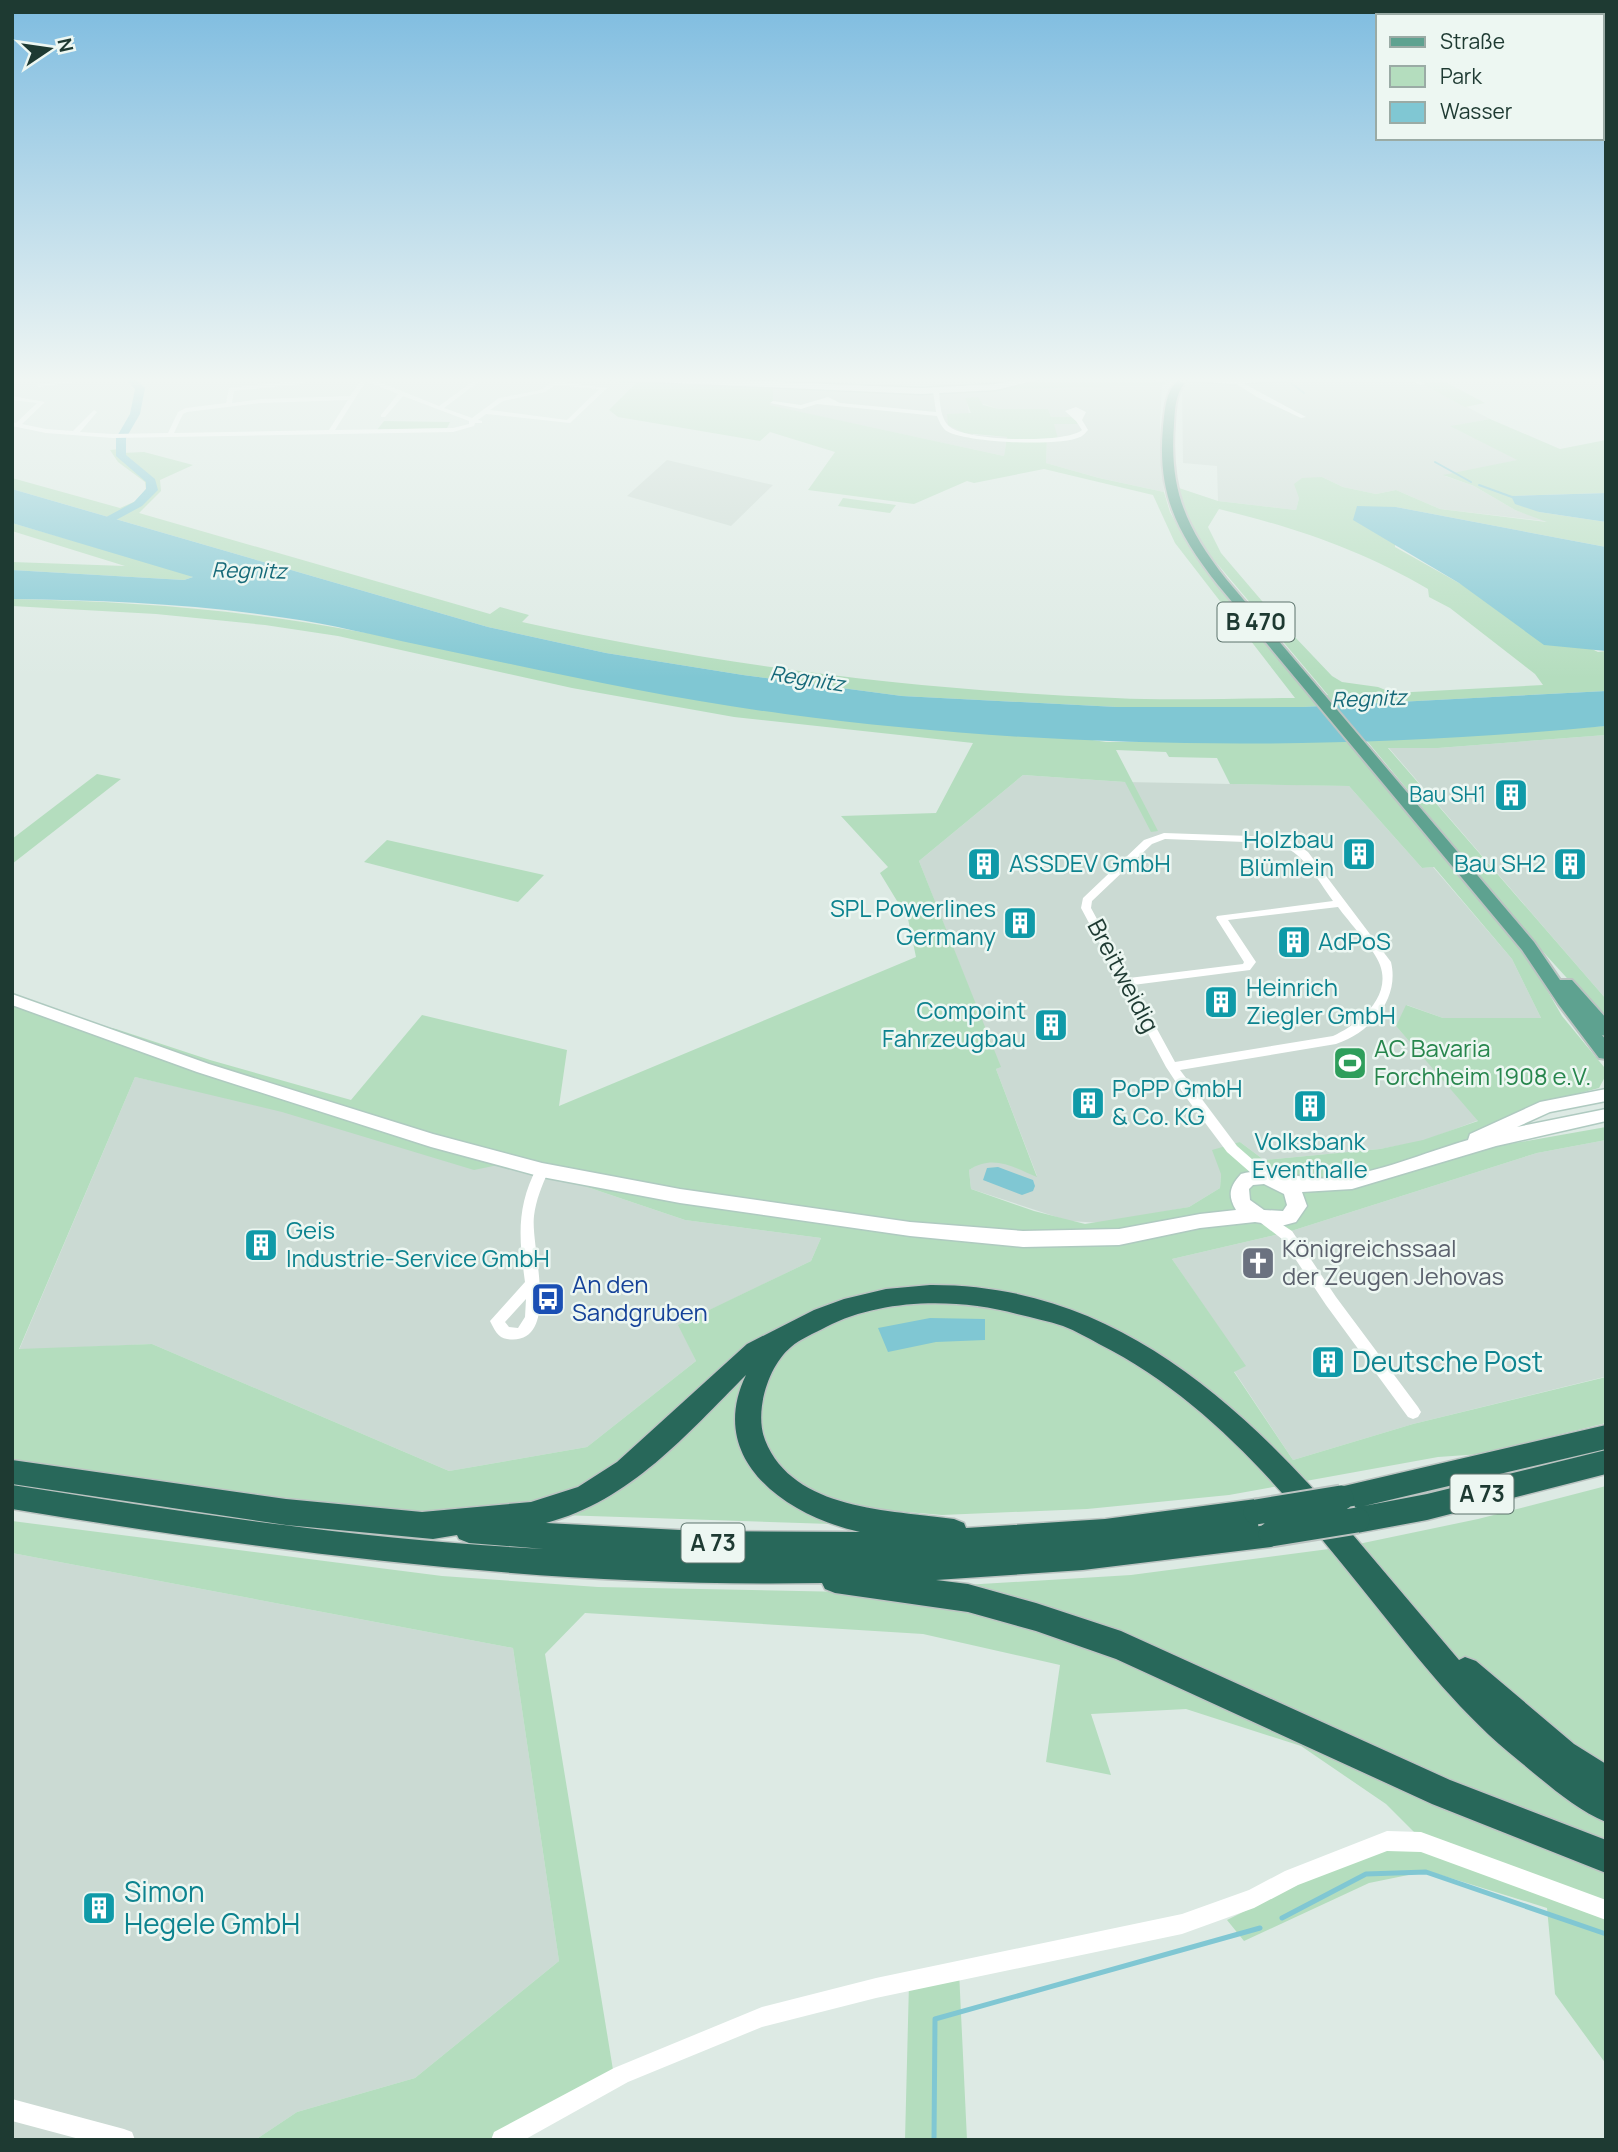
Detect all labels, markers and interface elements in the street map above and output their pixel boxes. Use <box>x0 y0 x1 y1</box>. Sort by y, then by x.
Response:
north arrow <box>14 14 84 84</box>
legend <box>1376 14 1604 140</box>
text: Straße <box>1440 27 1505 55</box>
text: N <box>51 36 80 55</box>
text: Park <box>1440 62 1482 90</box>
text: Wasser <box>1440 97 1513 125</box>
water label: Regnitz <box>211 555 290 585</box>
road number: B 470 <box>1218 602 1294 642</box>
water label: Regnitz <box>768 658 849 698</box>
water label: Regnitz <box>1331 683 1410 713</box>
building icon: Bau SH1 <box>1492 776 1530 814</box>
place label: Bau SH1 <box>1409 780 1486 808</box>
place label: Holzbau Blümlein <box>1240 822 1334 883</box>
building icon: Holzbau Blümlein <box>1340 835 1378 873</box>
building icon: ASSDEV GmbH <box>965 845 1003 883</box>
building icon: Bau SH2 <box>1551 845 1589 883</box>
place label: ASSDEV GmbH <box>1009 846 1171 879</box>
place label: Bau SH2 <box>1454 846 1546 879</box>
place label: SPL Powerlines Germany <box>830 891 996 952</box>
building icon: SPL Powerlines Germany <box>1001 904 1039 942</box>
street label: Breitweidig <box>1081 913 1168 1038</box>
building icon: AdPoS <box>1275 923 1313 961</box>
place label: AdPoS <box>1318 924 1391 957</box>
place label: Heinrich Ziegler GmbH <box>1246 970 1396 1031</box>
building icon: Heinrich Ziegler GmbH <box>1202 983 1240 1021</box>
place label: Compoint Fahrzeugbau <box>882 993 1026 1054</box>
building icon: Compoint Fahrzeugbau <box>1032 1006 1070 1044</box>
place label: AC Bavaria Forchheim 1908 e.V. <box>1374 1031 1591 1092</box>
sports icon: AC Bavaria Forchheim 1908 e.V. <box>1331 1044 1369 1082</box>
place label: PoPP GmbH & Co. KG <box>1112 1071 1242 1132</box>
building icon: PoPP GmbH & Co. KG <box>1069 1084 1107 1122</box>
building icon: Volksbank Eventhalle <box>1291 1087 1329 1125</box>
place label: Volksbank Eventhalle <box>1252 1124 1368 1185</box>
place label: Geis Industrie-Service GmbH <box>286 1213 550 1274</box>
building icon: Geis Industrie-Service GmbH <box>242 1226 280 1264</box>
place label: Königreichssaal der Zeugen Jehovas <box>1282 1231 1504 1292</box>
church icon: Königreichssaal der Zeugen Jehovas <box>1239 1244 1277 1282</box>
place label: An den Sandgruben <box>572 1267 708 1328</box>
bus stop icon: An den Sandgruben <box>529 1280 567 1318</box>
place label: Deutsche Post <box>1352 1342 1543 1380</box>
building icon: Deutsche Post <box>1309 1343 1347 1381</box>
road number: A 73 <box>1450 1474 1514 1513</box>
road number: A 73 <box>682 1524 744 1562</box>
place label: Simon Hegele GmbH <box>124 1872 300 1942</box>
building icon: Simon Hegele GmbH <box>80 1889 118 1927</box>

